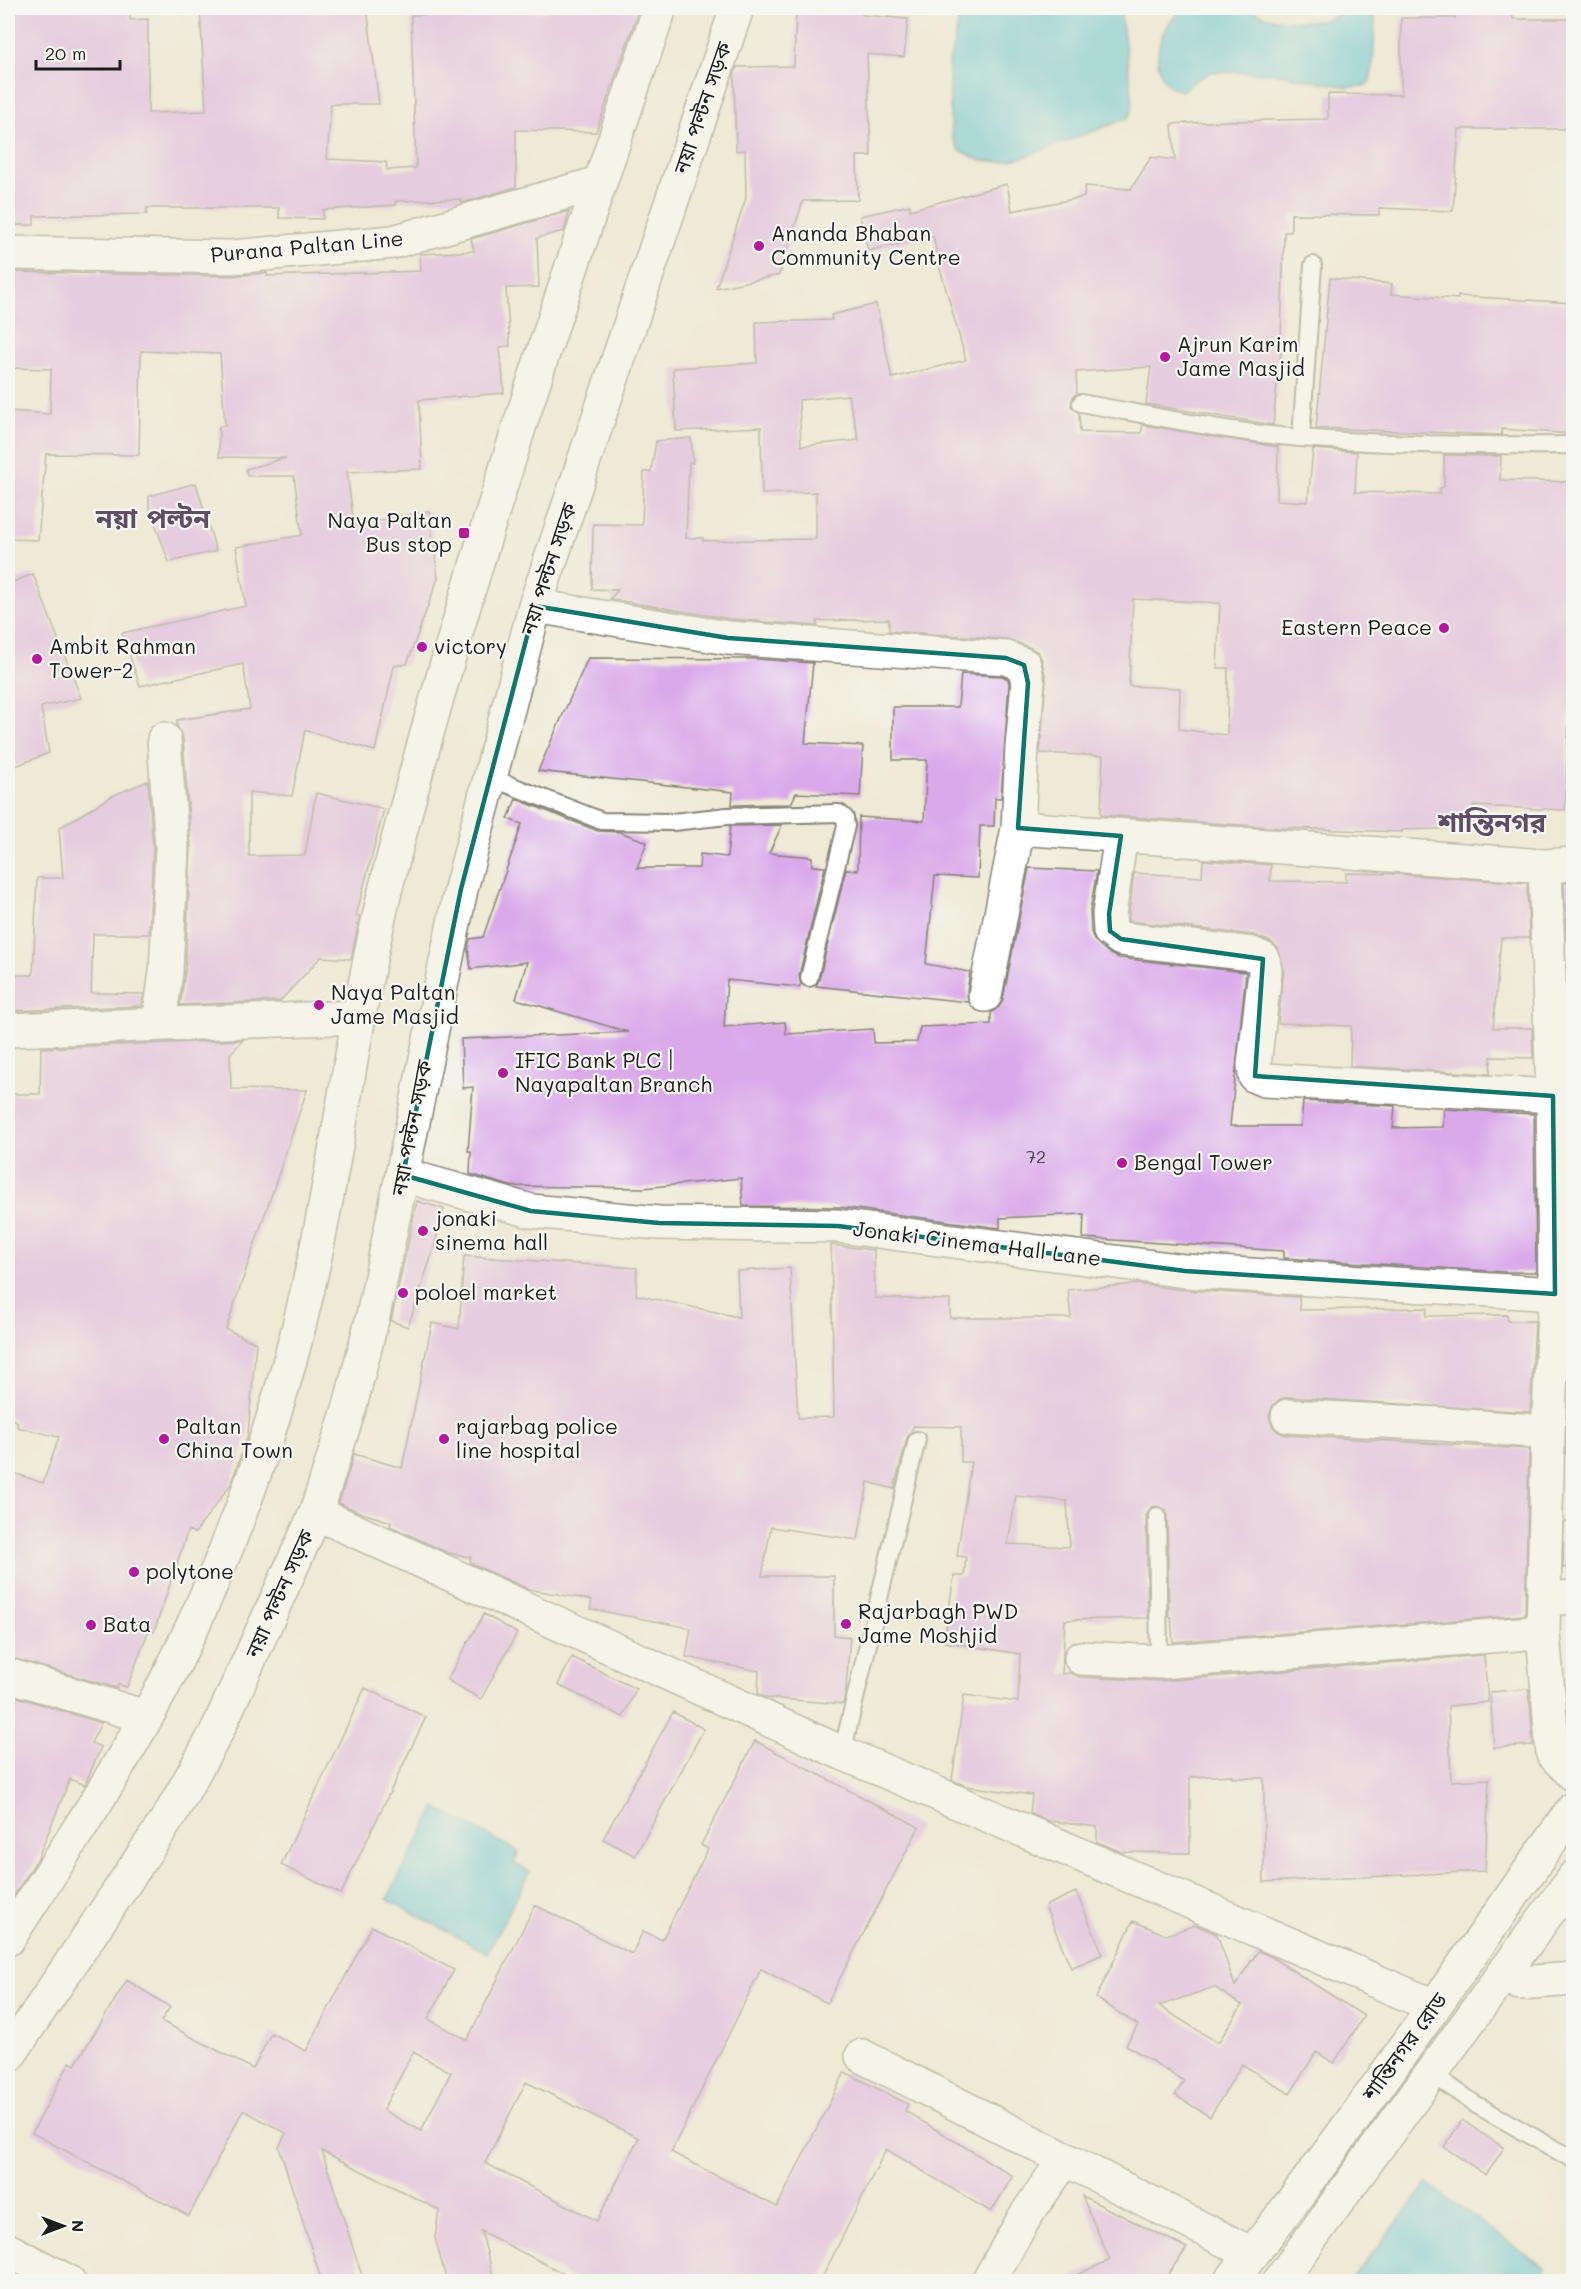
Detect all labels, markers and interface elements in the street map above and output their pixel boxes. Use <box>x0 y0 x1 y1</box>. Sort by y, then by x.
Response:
scale bar <box>36 33 120 71</box>
street label: নয়া পল্টন সড়ক <box>666 37 737 178</box>
text: 20 m <box>45 41 86 65</box>
place label: Ananda Bhaban Community Centre <box>771 219 961 270</box>
street label: Purana Paltan Line <box>209 224 404 267</box>
marker: Ananda Bhaban Community Centre <box>752 239 766 253</box>
place label: Ajrun Karim Jame Masjid <box>1177 330 1305 381</box>
marker: Ajrun Karim Jame Masjid <box>1158 350 1172 364</box>
street label: নয়া পল্টন সড়ক <box>513 498 582 639</box>
district label: নয়া পল্টন <box>95 500 211 535</box>
place label: Naya Paltan Bus stop <box>328 506 452 557</box>
marker: Naya Paltan Bus stop <box>457 526 471 540</box>
place label: Eastern Peace <box>1281 613 1432 640</box>
marker: Eastern Peace <box>1437 621 1451 635</box>
place label: Ambit Rahman Tower-2 <box>49 632 196 683</box>
place label: victory <box>434 632 507 659</box>
marker: victory <box>415 640 429 654</box>
marker: Ambit Rahman Tower-2 <box>30 652 44 666</box>
district label: শান্তিনগর <box>1437 804 1547 839</box>
place label: Naya Paltan Jame Masjid <box>331 978 459 1029</box>
marker: Naya Paltan Jame Masjid <box>312 998 326 1012</box>
place label: IFIC Bank PLC | Nayapaltan Branch <box>515 1046 712 1097</box>
street label: নয়া পল্টন সড়ক <box>384 1057 437 1199</box>
marker: IFIC Bank PLC | Nayapaltan Branch <box>496 1066 510 1080</box>
house number: 72 <box>1026 1144 1046 1168</box>
place label: Bengal Tower <box>1134 1148 1273 1175</box>
marker: Bengal Tower <box>1115 1156 1129 1170</box>
place label: jonaki sinema hall <box>433 1204 548 1255</box>
street label: Jonaki Cinema Hall Lane <box>852 1214 1103 1271</box>
marker: jonaki sinema hall <box>416 1224 430 1238</box>
place label: poloel market <box>415 1278 557 1305</box>
marker: poloel market <box>396 1286 410 1300</box>
place label: Paltan China Town <box>176 1412 293 1463</box>
place label: rajarbag police line hospital <box>456 1412 618 1463</box>
marker: Paltan China Town <box>157 1432 171 1446</box>
marker: rajarbag police line hospital <box>437 1432 451 1446</box>
street label: নয়া পল্টন সড়ক <box>238 1524 319 1663</box>
place label: polytone <box>146 1557 234 1584</box>
marker: polytone <box>127 1565 141 1579</box>
place label: Rajarbagh PWD Jame Moshjid <box>858 1597 1018 1648</box>
place label: Bata <box>103 1610 151 1637</box>
marker: Rajarbagh PWD Jame Moshjid <box>839 1617 853 1631</box>
marker: Bata <box>84 1618 98 1632</box>
street label: শান্তিনগর রোড <box>1355 1986 1453 2106</box>
north arrow <box>33 2196 93 2256</box>
text: N <box>68 2220 89 2232</box>

